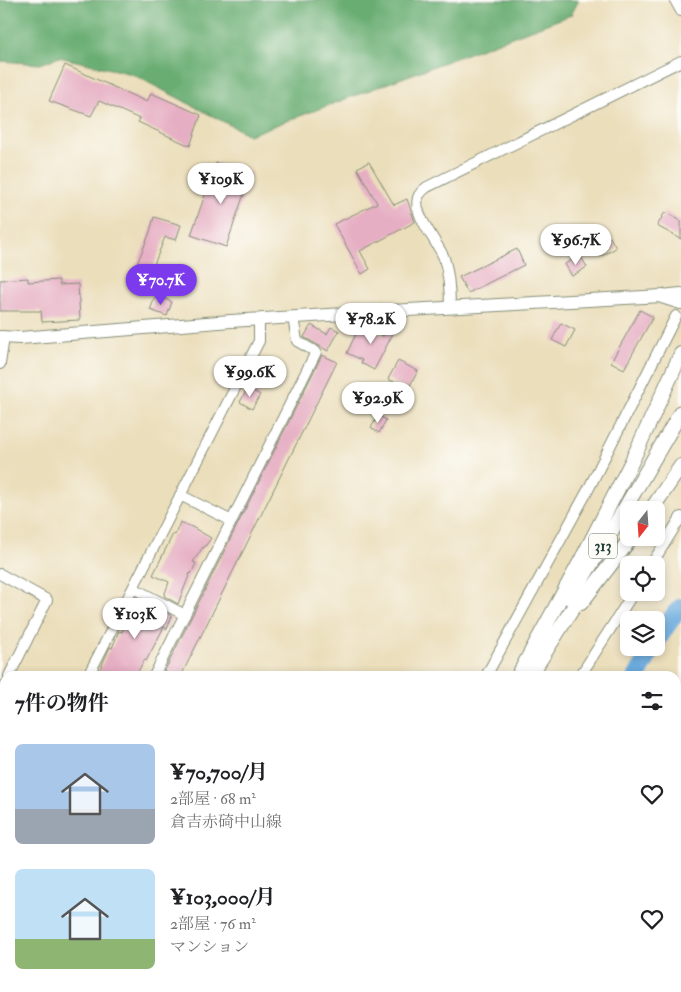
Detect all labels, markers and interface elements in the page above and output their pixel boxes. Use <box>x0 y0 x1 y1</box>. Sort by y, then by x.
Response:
pin: ¥109K <box>186 162 256 205</box>
text: ¥109K <box>198 169 244 189</box>
pin: ¥96.7K <box>535 224 617 266</box>
text: ¥96.7K <box>551 230 601 250</box>
pin: ¥70.7K <box>120 264 202 306</box>
text: ¥70.7K <box>137 270 185 290</box>
pin: ¥78.2K <box>330 302 412 345</box>
text: ¥78.2K <box>346 309 396 329</box>
pin: ¥99.6K <box>209 356 291 398</box>
text: ¥99.6K <box>225 362 275 382</box>
pin: ¥92.9K <box>337 382 419 424</box>
text: ¥92.9K <box>353 388 403 408</box>
north arrow <box>620 501 665 546</box>
map controls <box>620 501 665 656</box>
road number: 313 <box>589 534 617 558</box>
button: locate <box>620 556 665 601</box>
pin: ¥103K <box>100 598 170 640</box>
text: ¥103K <box>113 604 157 624</box>
button: layers <box>620 611 665 656</box>
icon: filters <box>638 687 666 715</box>
text: 7件の物件 <box>15 690 109 717</box>
text: ¥70,700/月 <box>170 759 268 786</box>
icon: home <box>55 764 115 824</box>
icon: heart <box>638 780 666 808</box>
text: 2部屋 · 68 m² <box>170 789 256 809</box>
text: 倉吉赤碕中山線 <box>170 812 282 832</box>
text: ¥103,000/月 <box>170 884 276 911</box>
icon: home <box>55 889 115 949</box>
icon: heart <box>638 905 666 933</box>
text: 2部屋 · 76 m² <box>170 914 256 934</box>
text: マンション <box>170 937 249 957</box>

